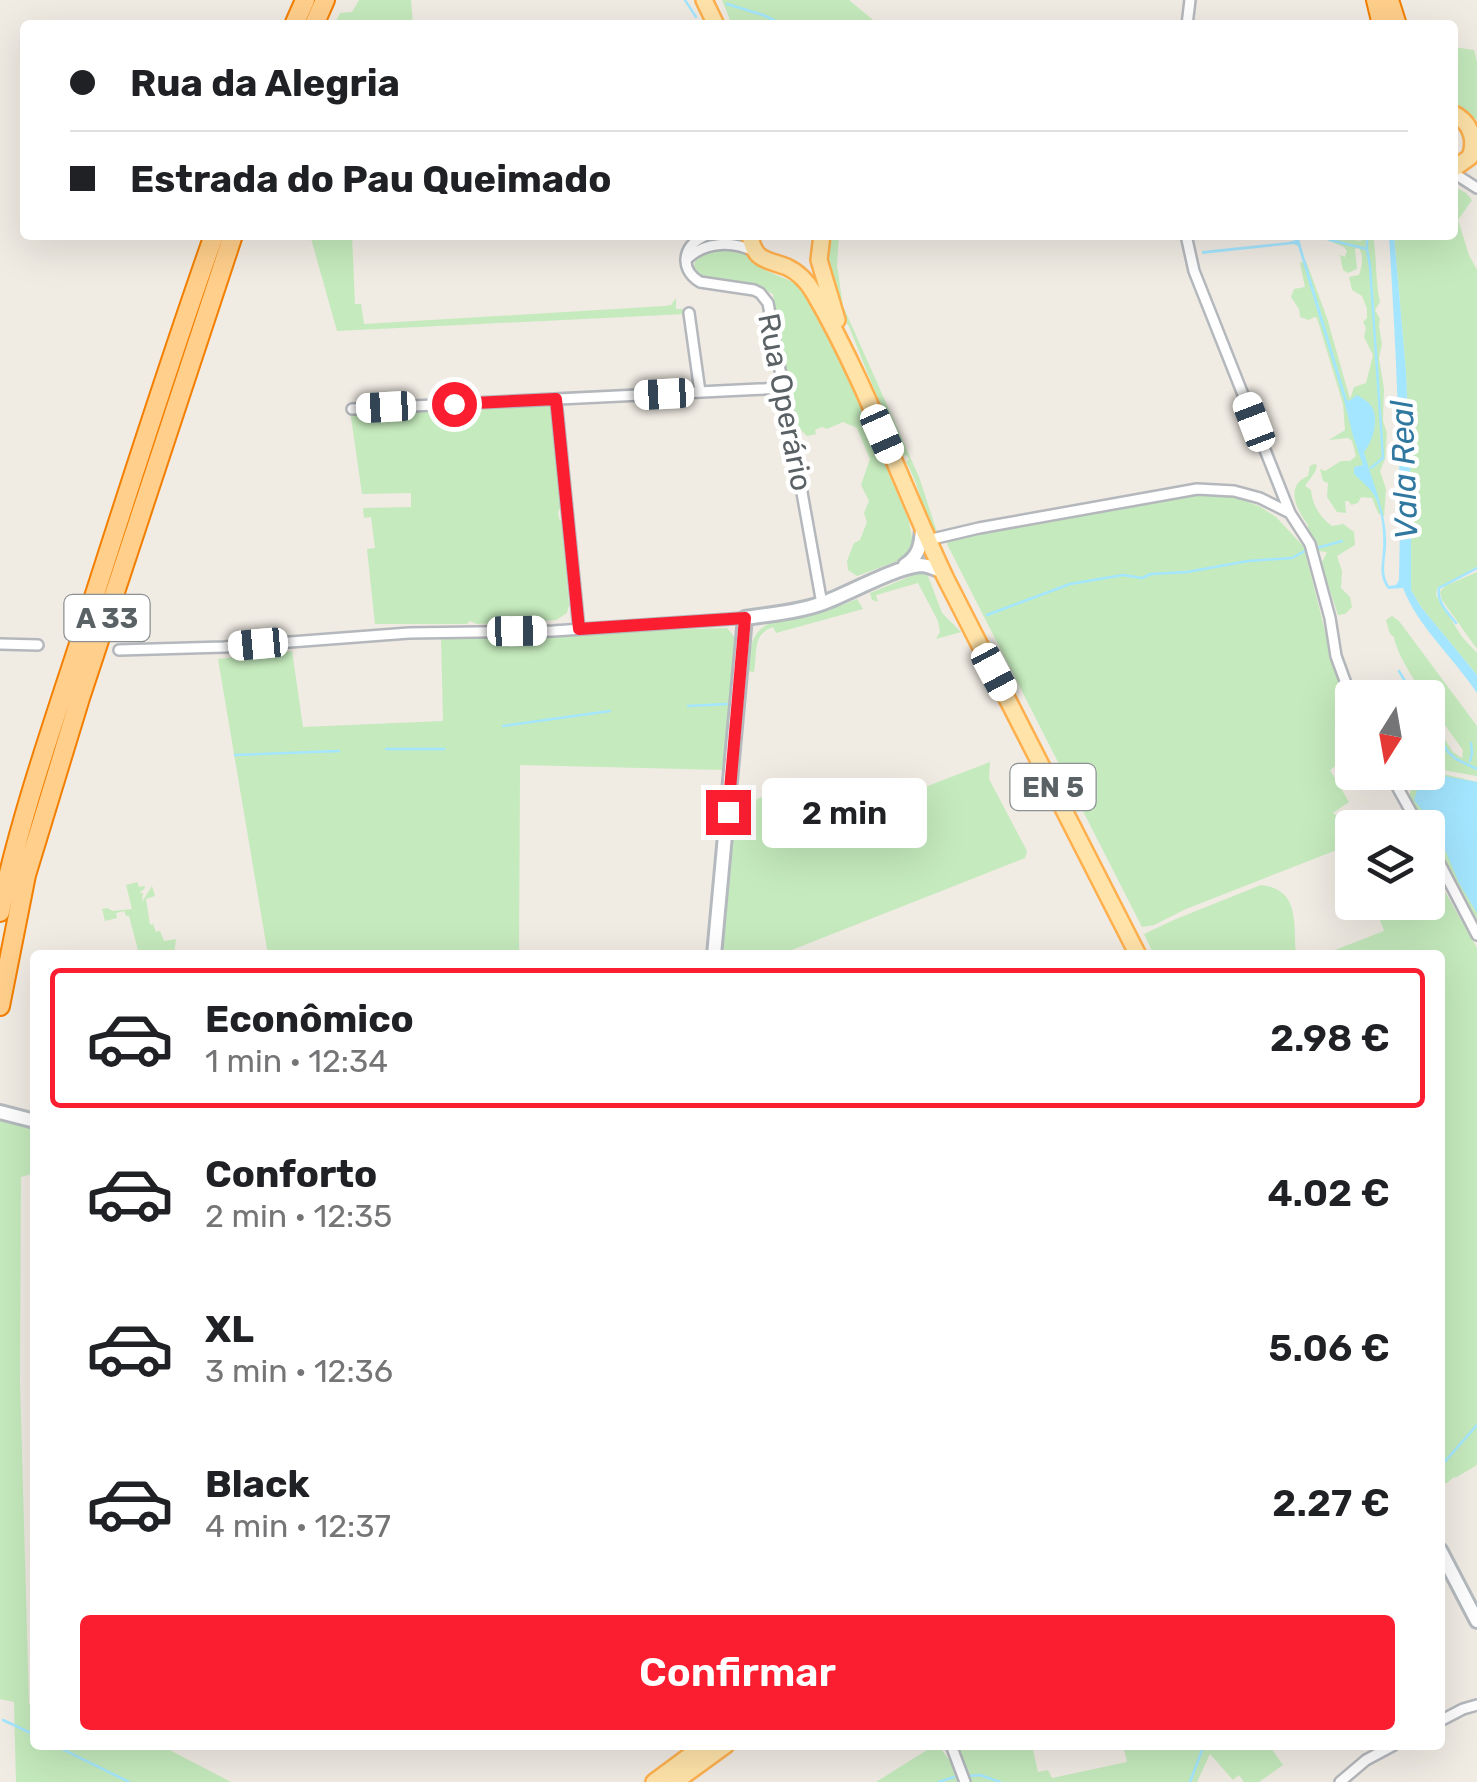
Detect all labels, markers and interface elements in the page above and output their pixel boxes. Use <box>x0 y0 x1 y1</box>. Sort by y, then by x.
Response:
text: Rua da Alegria <box>130 60 400 106</box>
text: Estrada do Pau Queimado <box>130 156 611 202</box>
street label: Rua Operário <box>750 310 820 494</box>
car <box>633 377 695 411</box>
route start <box>432 382 477 427</box>
car <box>1229 389 1279 455</box>
car <box>355 390 417 424</box>
water label: Vala Real <box>1383 398 1425 540</box>
car <box>856 400 908 468</box>
road number: A 33 <box>64 595 150 641</box>
car <box>487 615 547 647</box>
car <box>227 626 289 662</box>
car <box>967 638 1021 706</box>
north arrow <box>1335 680 1445 790</box>
map controls <box>1335 680 1445 920</box>
road number: EN 5 <box>1010 764 1096 810</box>
callout: 2 min <box>763 777 928 847</box>
route end <box>706 790 751 835</box>
text: 2 min <box>802 794 887 832</box>
button: layers <box>1335 810 1445 920</box>
icon: car <box>85 993 175 1083</box>
text: Econômico <box>205 996 414 1042</box>
text: 2.98 € <box>1270 1015 1390 1061</box>
text: 1 min · 12:34 <box>205 1042 388 1080</box>
icon: car <box>85 1148 175 1238</box>
text: Conforto <box>205 1151 377 1197</box>
text: 4.02 € <box>1268 1170 1390 1216</box>
text: 2 min · 12:35 <box>205 1197 392 1235</box>
icon: car <box>85 1303 175 1393</box>
text: XL <box>205 1306 254 1352</box>
text: 5.06 € <box>1269 1325 1390 1371</box>
text: 3 min · 12:36 <box>205 1352 393 1390</box>
icon: car <box>85 1458 175 1548</box>
text: Black <box>205 1461 310 1507</box>
text: 2.27 € <box>1272 1480 1390 1526</box>
text: 4 min · 12:37 <box>205 1507 391 1545</box>
button: Confirmar <box>80 1615 1395 1730</box>

